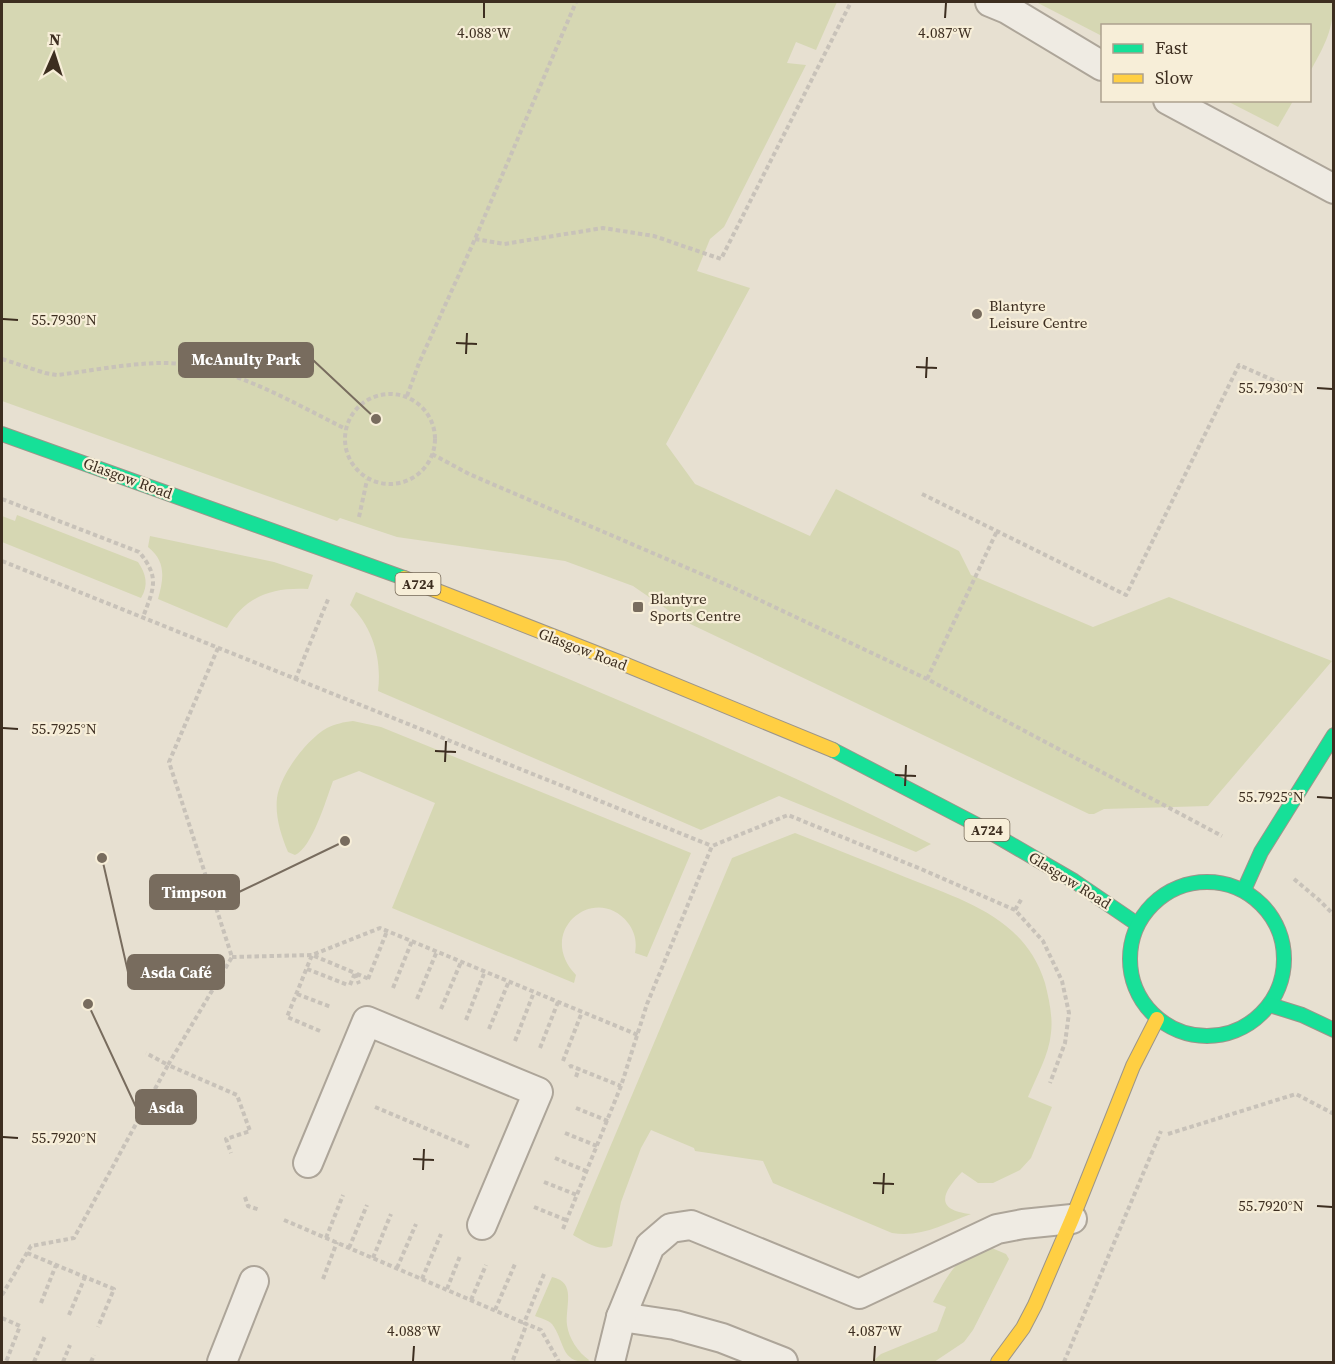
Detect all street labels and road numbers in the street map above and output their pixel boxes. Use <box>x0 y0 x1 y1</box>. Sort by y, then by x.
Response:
street label: Glasgow Road <box>80 452 176 504</box>
road number: A724 <box>396 573 440 595</box>
street label: Glasgow Road <box>536 622 631 676</box>
road number: A724 <box>964 819 1010 841</box>
street label: Glasgow Road <box>1025 846 1116 914</box>

